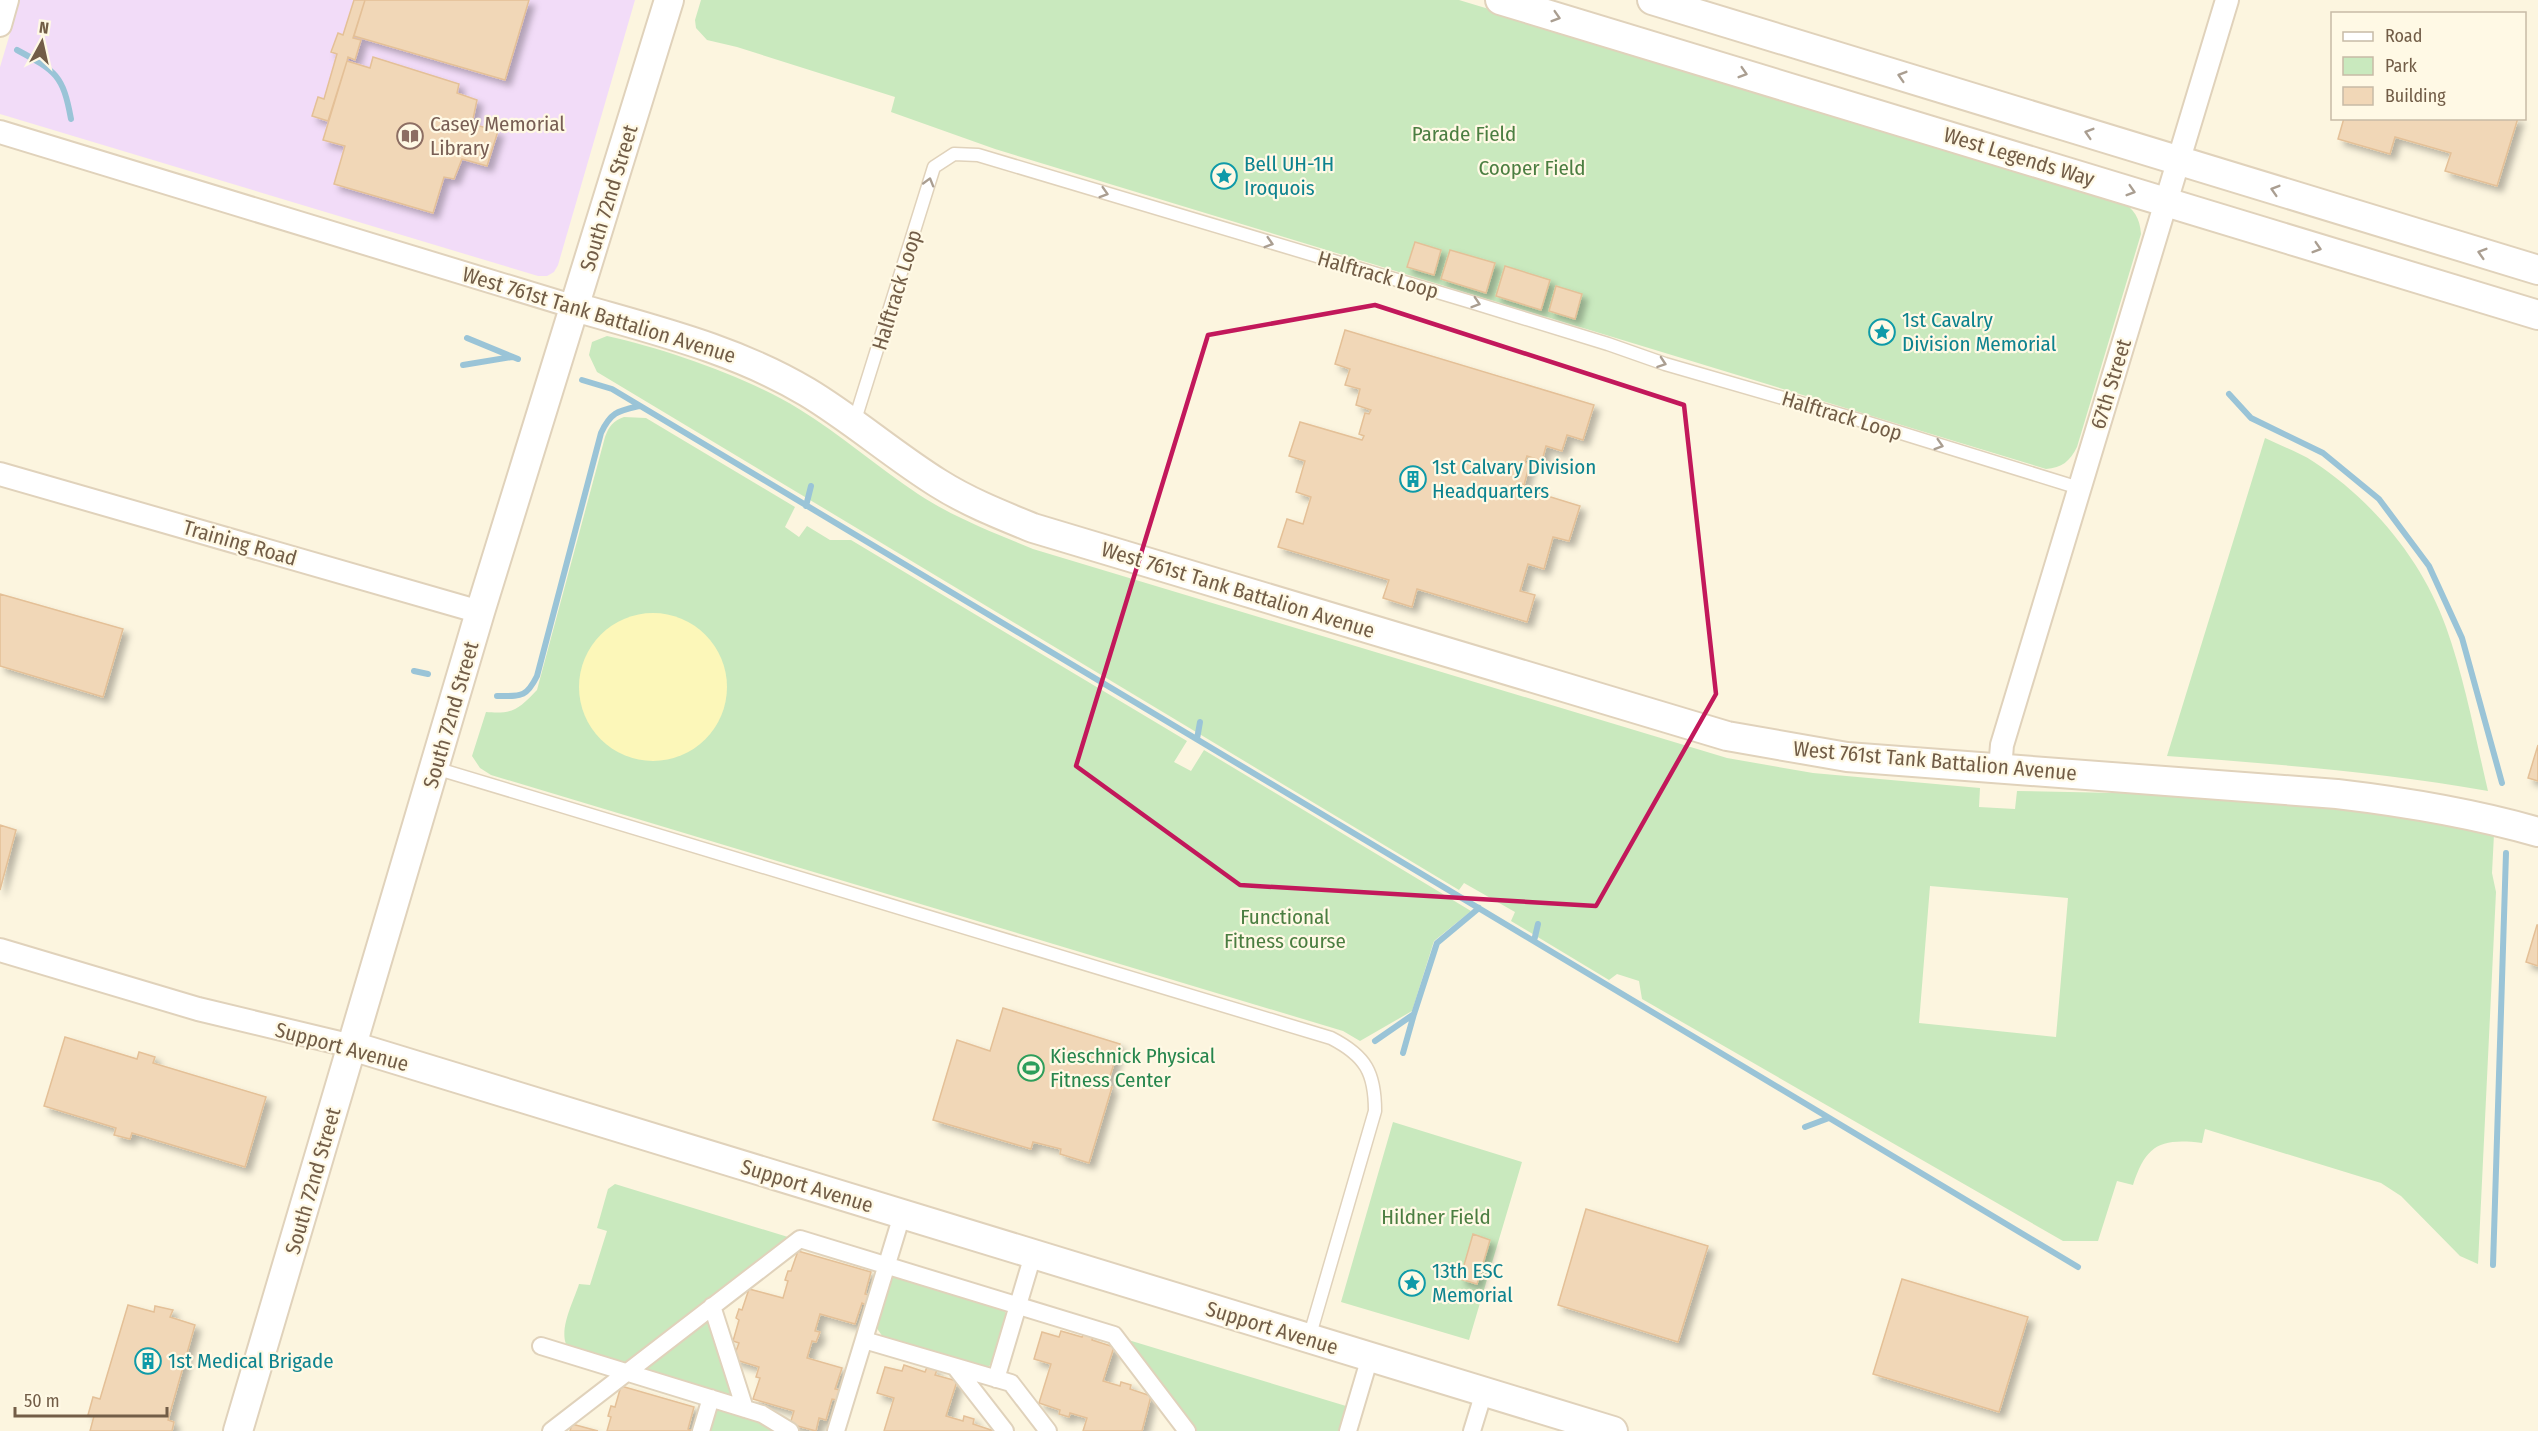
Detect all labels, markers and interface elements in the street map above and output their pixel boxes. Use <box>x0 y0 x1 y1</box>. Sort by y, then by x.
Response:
one-way arrow <box>1551 10 1561 22</box>
north arrow <box>12 12 72 72</box>
legend <box>2331 12 2526 120</box>
text: N <box>38 18 50 38</box>
text: Road <box>2385 25 2422 47</box>
text: Park <box>2385 55 2418 77</box>
one-way arrow <box>1737 66 1748 79</box>
one-way arrow <box>1897 71 1908 83</box>
text: Building <box>2385 85 2446 107</box>
place label: Casey Memorial Library <box>430 111 565 161</box>
library icon: Casey Memorial Library <box>395 121 425 151</box>
park label: Parade Field <box>1412 121 1516 147</box>
street label: South 72nd Street <box>574 122 644 274</box>
street label: West Legends Way <box>1940 122 2098 192</box>
one-way arrow <box>2084 128 2095 140</box>
place label: Bell UH-1H Iroquois <box>1244 151 1334 201</box>
park label: Cooper Field <box>1478 155 1586 181</box>
place icon: Bell UH-1H Iroquois <box>1209 161 1239 191</box>
one-way arrow <box>922 177 935 187</box>
one-way arrow <box>2125 184 2136 196</box>
one-way arrow <box>2270 184 2281 197</box>
one-way arrow <box>1098 186 1109 198</box>
street label: Halftrack Loop <box>866 227 928 353</box>
one-way arrow <box>1263 236 1274 248</box>
one-way arrow <box>2311 241 2322 253</box>
street label: Halftrack Loop <box>1315 245 1441 305</box>
one-way arrow <box>2477 247 2488 260</box>
street label: West 761st Tank Battalion Avenue <box>459 261 739 369</box>
one-way arrow <box>1470 296 1481 309</box>
place label: 1st Cavalry Division Memorial <box>1902 307 2057 357</box>
place icon: 1st Cavalry Division Memorial <box>1867 317 1897 347</box>
street label: 67th Street <box>2085 336 2137 432</box>
one-way arrow <box>1656 356 1667 368</box>
street label: Halftrack Loop <box>1779 385 1905 447</box>
one-way arrow <box>1933 438 1944 450</box>
place label: 1st Calvary Division Headquarters <box>1432 454 1596 504</box>
building icon: 1st Calvary Division Headquarters <box>1398 464 1428 494</box>
street label: Training Road <box>180 514 300 572</box>
street label: West 761st Tank Battalion Avenue <box>1098 536 1378 644</box>
street label: South 72nd Street <box>418 638 484 792</box>
street label: West 761st Tank Battalion Avenue <box>1792 736 2078 786</box>
park label: Functional Fitness course <box>1224 904 1346 954</box>
street label: Support Avenue <box>272 1017 412 1077</box>
place label: Kieschnick Physical Fitness Center <box>1050 1043 1216 1093</box>
sports icon: Kieschnick Physical Fitness Center <box>1016 1053 1046 1083</box>
street label: South 72nd Street <box>280 1104 346 1258</box>
street label: Support Avenue <box>738 1154 876 1218</box>
park label: Hildner Field <box>1381 1204 1491 1230</box>
place label: 13th ESC Memorial <box>1432 1258 1513 1308</box>
place icon: 13th ESC Memorial <box>1397 1268 1427 1298</box>
street label: Support Avenue <box>1203 1296 1341 1360</box>
building icon: 1st Medical Brigade <box>133 1346 163 1376</box>
place label: 1st Medical Brigade <box>168 1348 334 1374</box>
scale bar <box>15 1380 166 1418</box>
text: 50 m <box>24 1390 60 1412</box>

